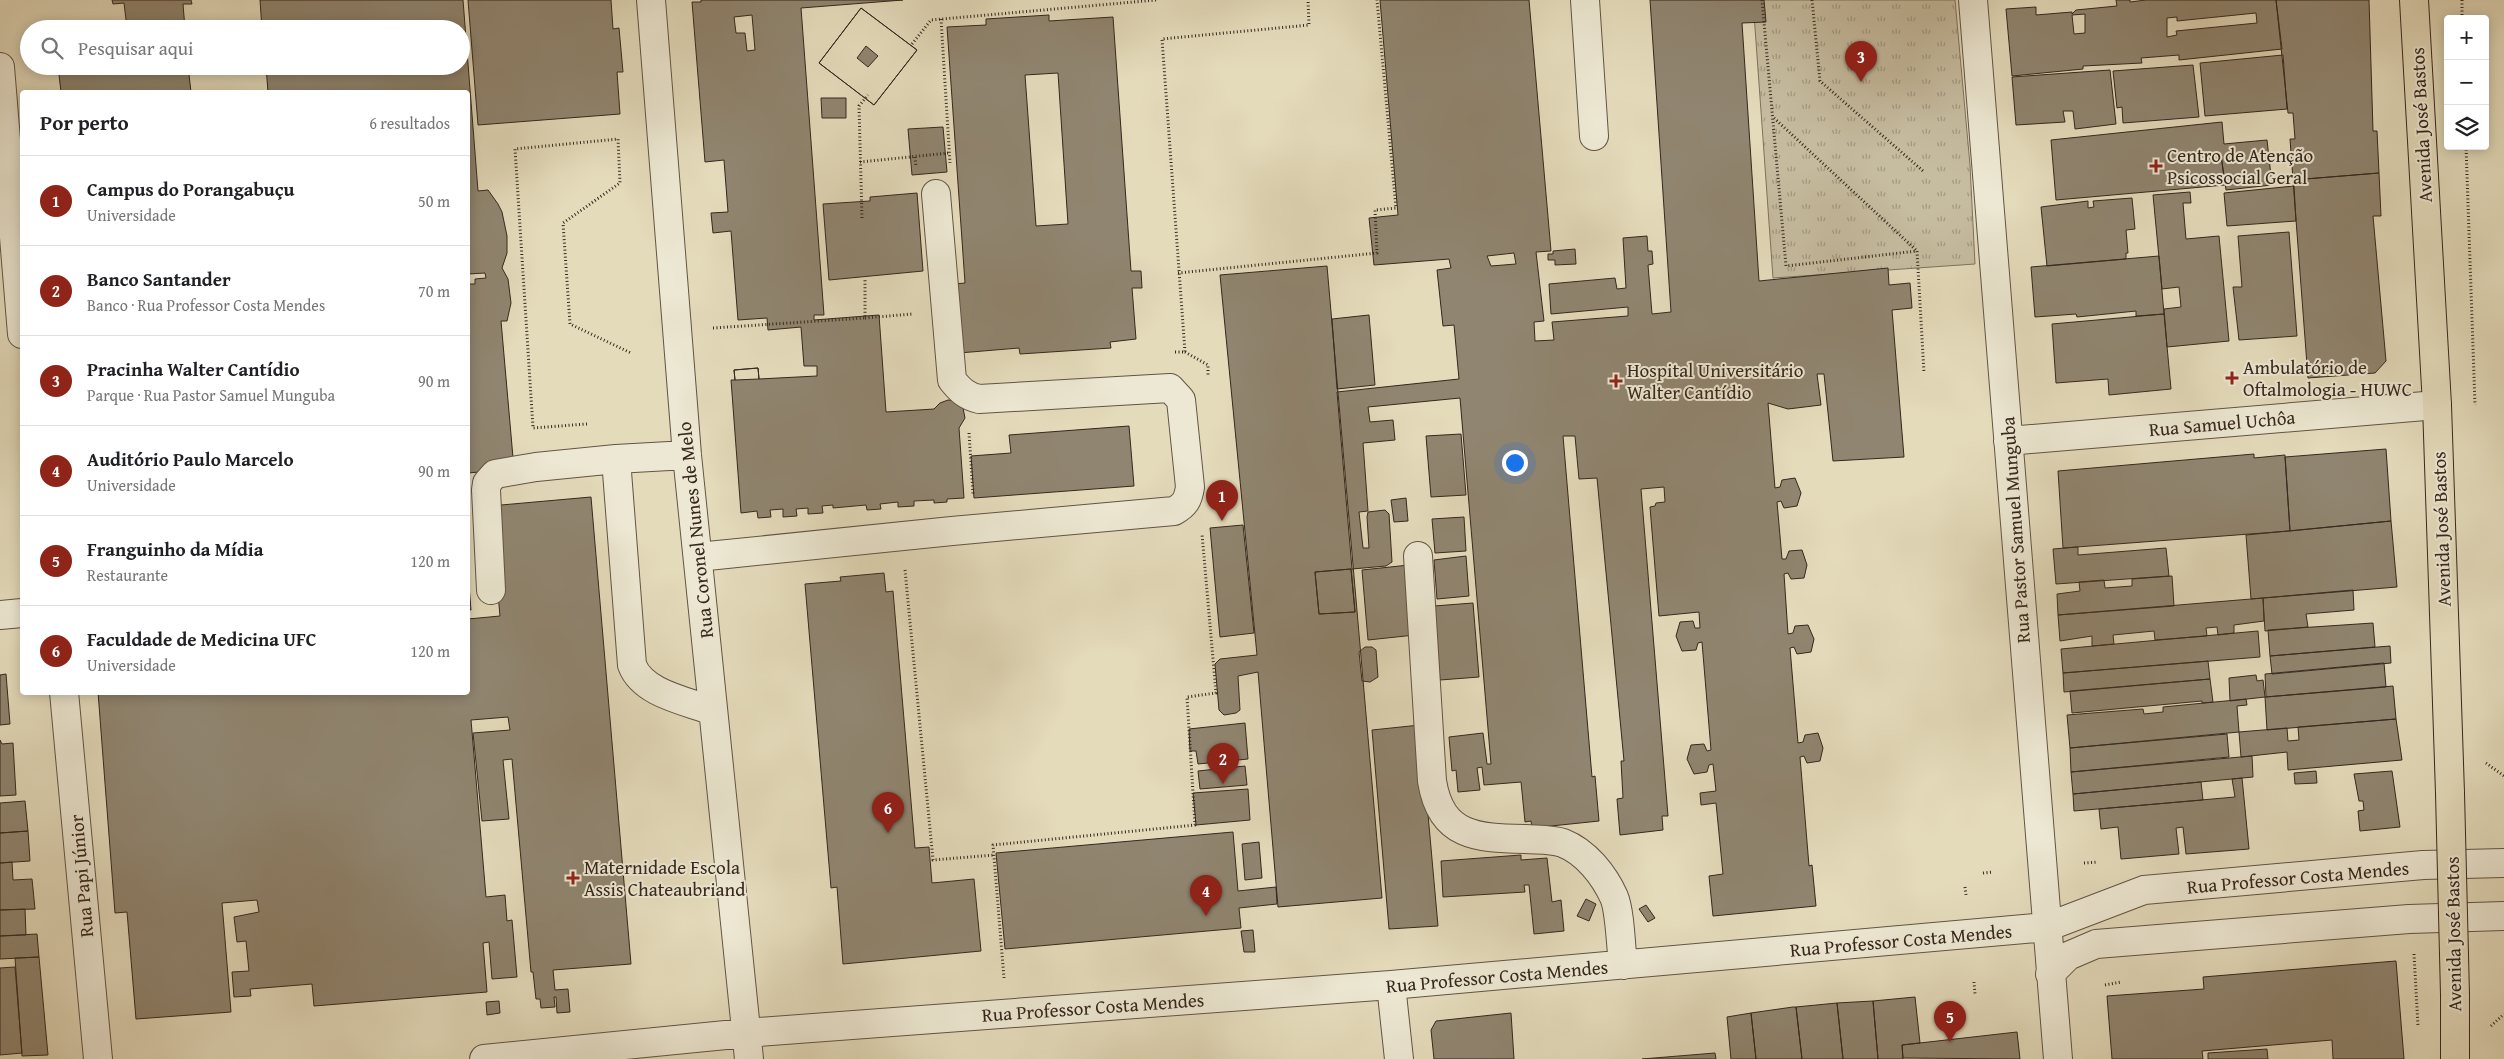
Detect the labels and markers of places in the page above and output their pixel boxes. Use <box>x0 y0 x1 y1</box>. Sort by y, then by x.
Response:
pin: 3 <box>1845 41 1877 82</box>
place label: Centro de Atenção Psicossocial Geral <box>2167 141 2313 191</box>
marker: Centro de Atenção Psicossocial Geral <box>2149 159 2163 173</box>
place label: Ambulatório de Oftalmologia - HUWC <box>2243 353 2412 403</box>
place label: Hospital Universitário Walter Cantídio <box>1627 356 1803 406</box>
marker: Ambulatório de Oftalmologia - HUWC <box>2225 371 2239 385</box>
marker: Hospital Universitário Walter Cantídio <box>1609 374 1623 388</box>
pin: 1 <box>1206 480 1238 521</box>
pin: 2 <box>1207 743 1239 784</box>
pin: 6 <box>872 792 904 833</box>
place label: Maternidade Escola Assis Chateaubriand <box>584 853 746 903</box>
marker: Maternidade Escola Assis Chateaubriand <box>566 871 580 885</box>
pin: 4 <box>1190 875 1222 916</box>
pin: 5 <box>1934 1001 1966 1042</box>

